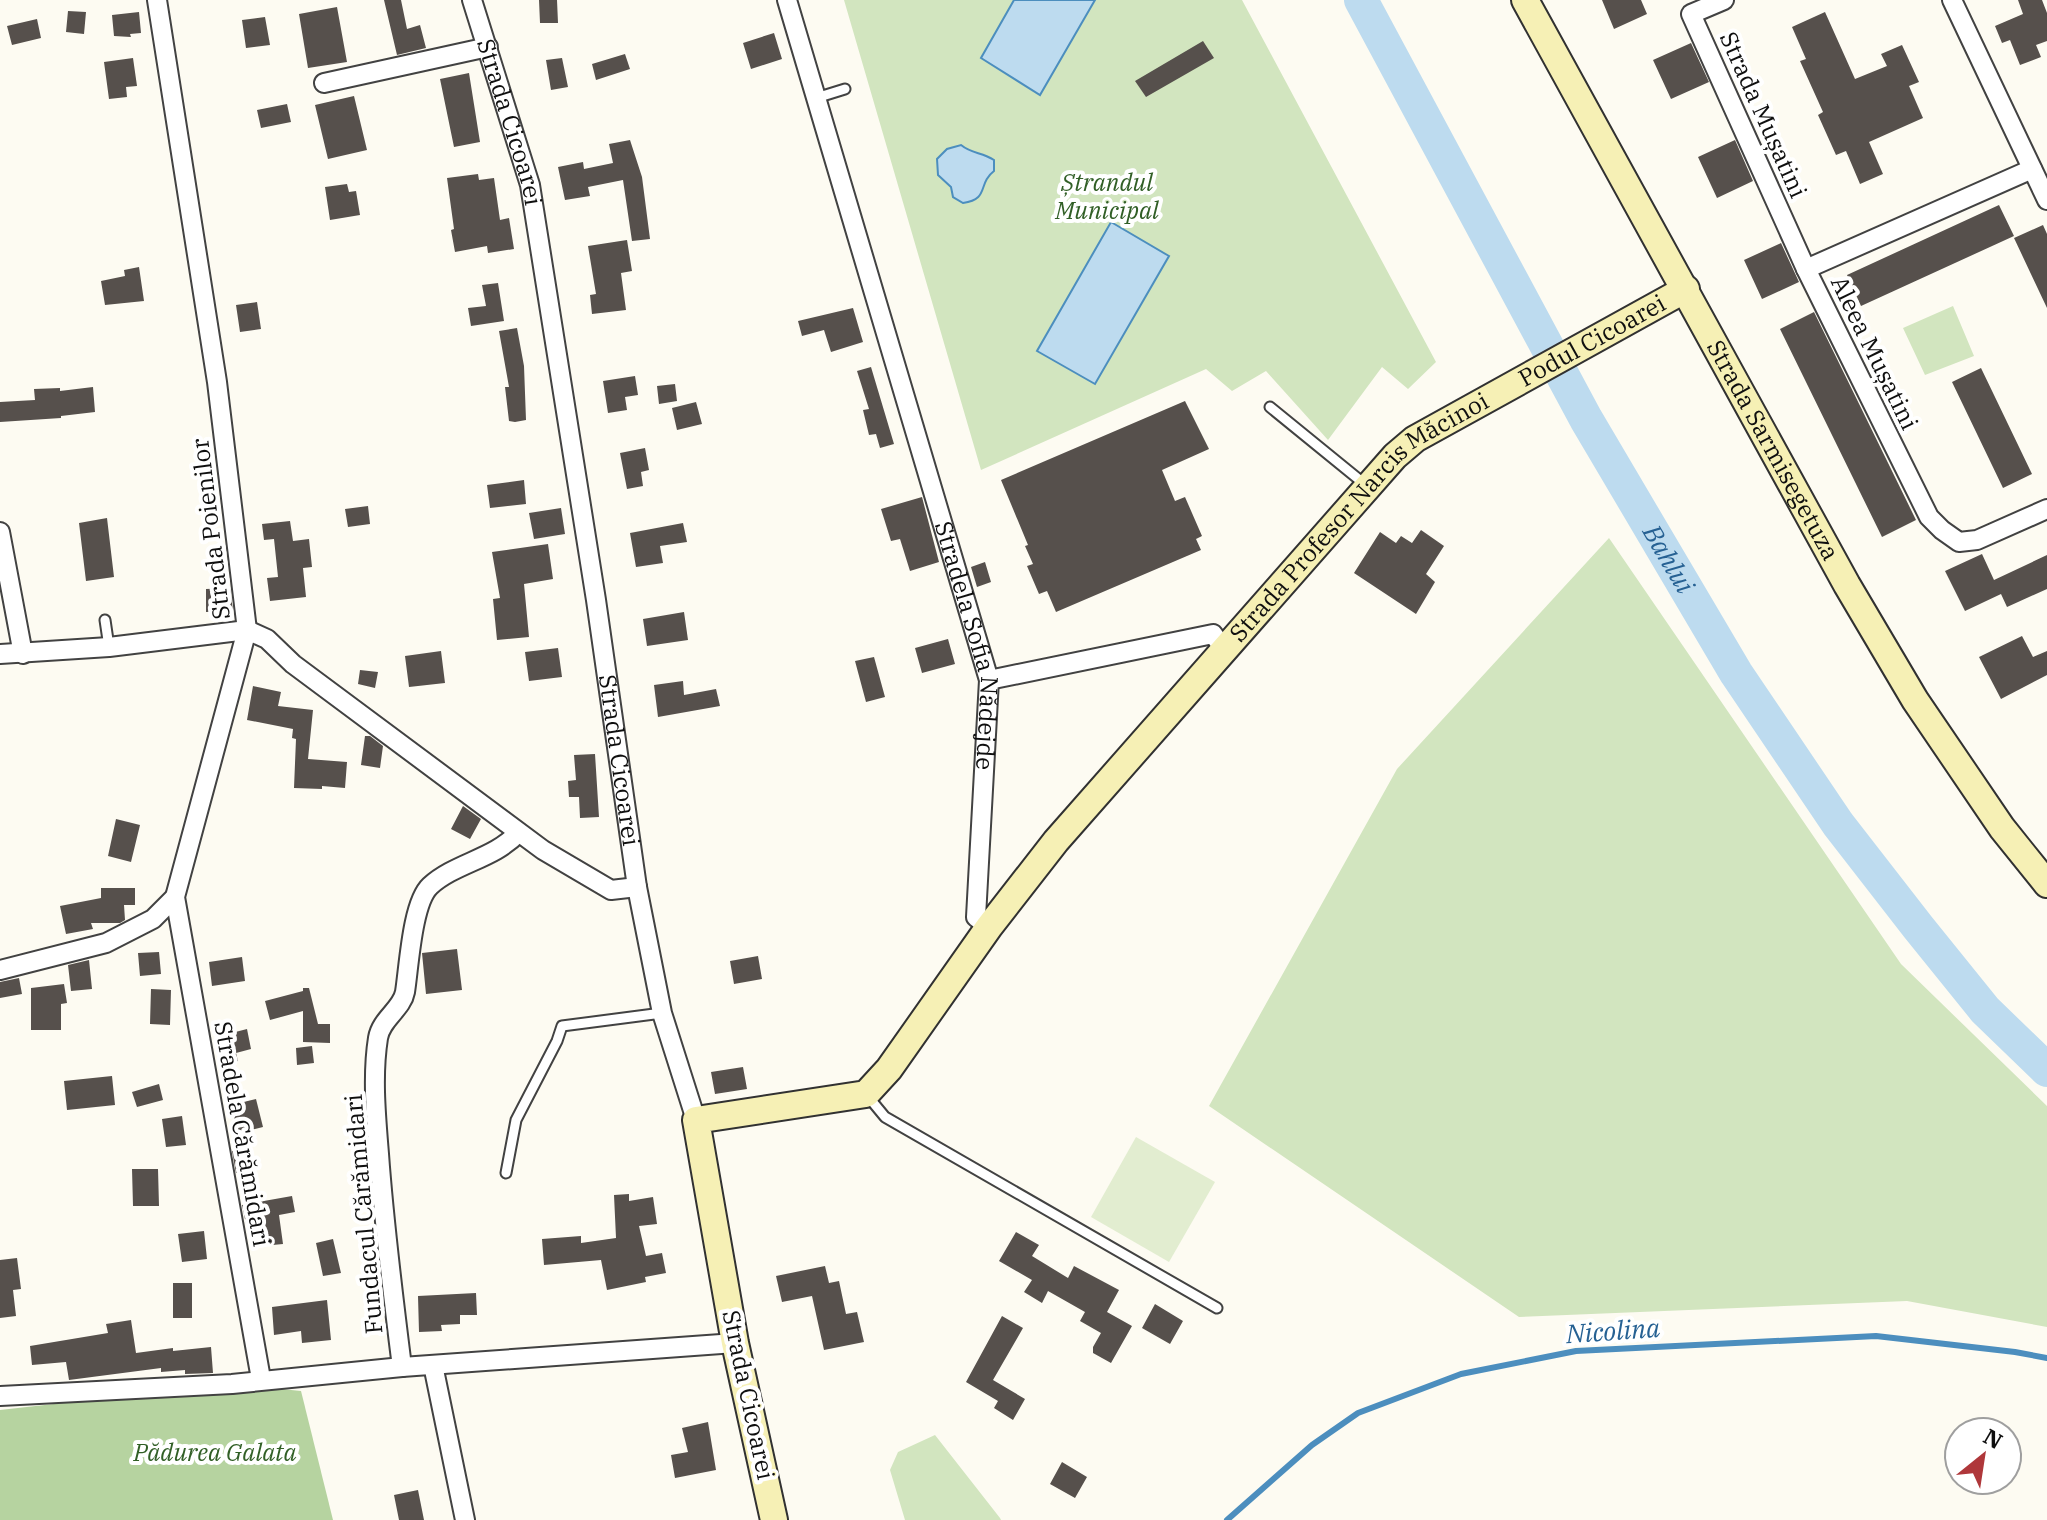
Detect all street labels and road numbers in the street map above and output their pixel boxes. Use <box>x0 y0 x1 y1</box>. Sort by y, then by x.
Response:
street label: Strada Mușatini <box>1713 26 1815 203</box>
street label: Strada Cicoarei <box>470 35 550 208</box>
street label: Aleea Mușatini <box>1824 270 1926 435</box>
street label: Podul Cicoarei <box>1512 286 1671 394</box>
street label: Strada Sarmisegetuza <box>1700 334 1847 566</box>
street label: Strada Profesor Narcis Măcinoi <box>1222 384 1494 648</box>
street label: Strada Poienilor <box>183 436 237 622</box>
street label: Stradela Sofia Nădejde <box>928 517 1006 771</box>
street label: Strada Cicoarei <box>592 672 648 848</box>
street label: Stradela Cărămidari <box>207 1019 279 1249</box>
street label: Fundacul Cărămidari <box>337 1093 389 1335</box>
street label: Strada Cicoarei <box>715 1307 783 1483</box>

